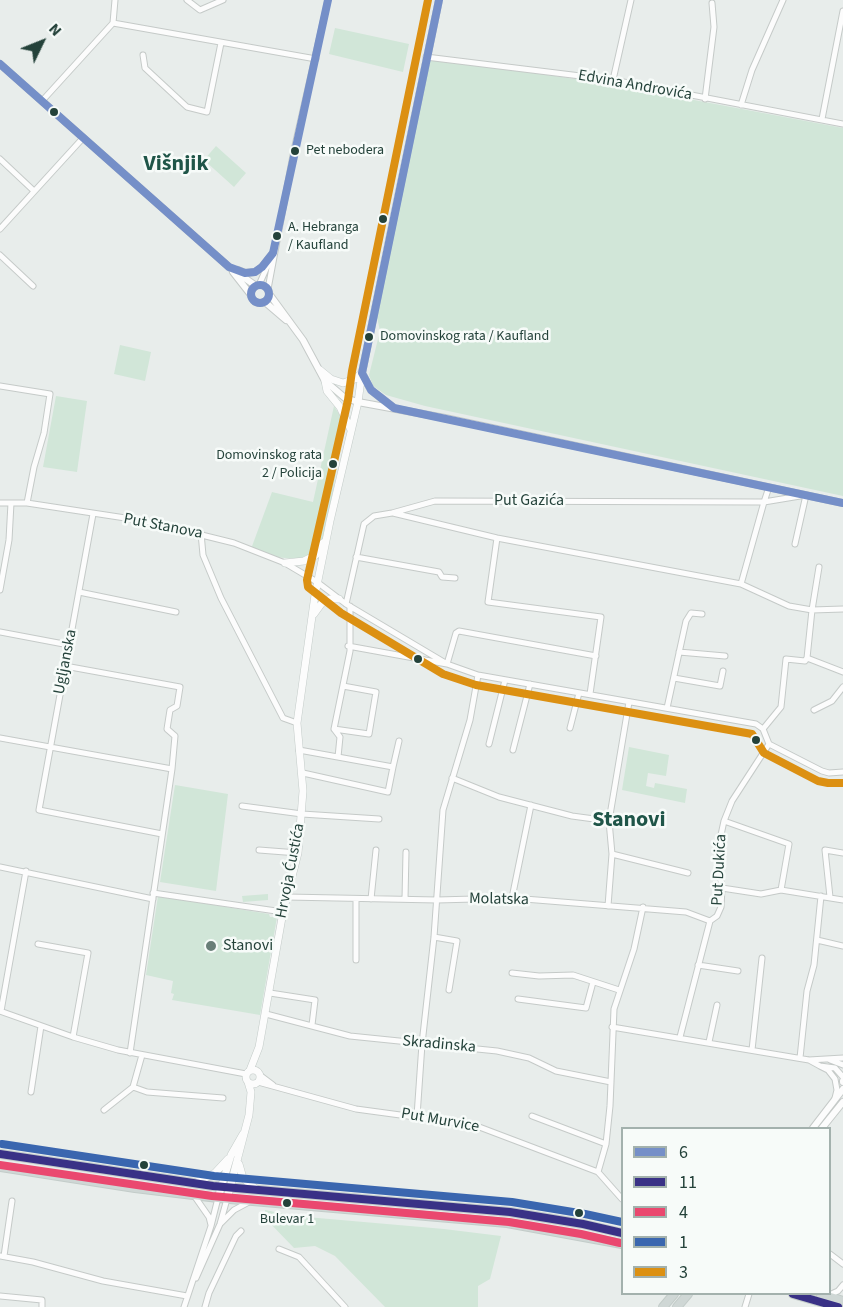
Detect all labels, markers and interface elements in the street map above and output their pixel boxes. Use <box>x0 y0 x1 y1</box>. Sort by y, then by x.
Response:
north arrow <box>12 12 72 72</box>
text: N <box>43 18 67 41</box>
street label: Edvina Androvića <box>576 67 694 105</box>
unlabelled marker <box>48 106 60 118</box>
place label: Pet nebodera <box>306 143 384 159</box>
marker: Pet nebodera <box>289 145 301 157</box>
district label: Višnjik <box>144 152 208 178</box>
unlabelled marker <box>377 213 389 225</box>
place label: A. Hebranga / Kaufland <box>288 220 359 252</box>
marker: A. Hebranga / Kaufland <box>271 230 283 242</box>
place label: Domovinskog rata / Kaufland <box>380 329 549 345</box>
marker: Domovinskog rata / Kaufland <box>363 331 375 343</box>
place label: Domovinskog rata 2 / Policija <box>216 448 322 480</box>
marker: Domovinskog rata 2 / Policija <box>327 458 339 470</box>
street label: Put Gazića <box>494 491 564 511</box>
street label: Put Stanova <box>122 510 204 544</box>
street label: Ugljanska <box>50 628 82 696</box>
unlabelled marker <box>412 653 424 665</box>
unlabelled marker <box>750 734 762 746</box>
district label: Stanovi <box>592 808 666 834</box>
street label: Hrvoja Ćustića <box>272 822 310 920</box>
street label: Put Dukića <box>709 834 731 906</box>
street label: Molatska <box>469 890 529 910</box>
place label: Stanovi <box>223 936 273 956</box>
marker: Stanovi <box>204 939 218 953</box>
street label: Skradinska <box>401 1032 477 1058</box>
street label: Put Murvice <box>399 1105 481 1137</box>
legend <box>621 1127 831 1295</box>
text: 6 <box>679 1140 688 1165</box>
unlabelled marker <box>138 1159 150 1171</box>
text: 11 <box>679 1170 697 1195</box>
marker: Bulevar 1 <box>281 1197 293 1209</box>
text: 4 <box>679 1200 688 1225</box>
unlabelled marker <box>573 1207 585 1219</box>
place label: Bulevar 1 <box>260 1212 314 1228</box>
text: 1 <box>679 1230 688 1255</box>
text: 3 <box>679 1260 688 1285</box>

